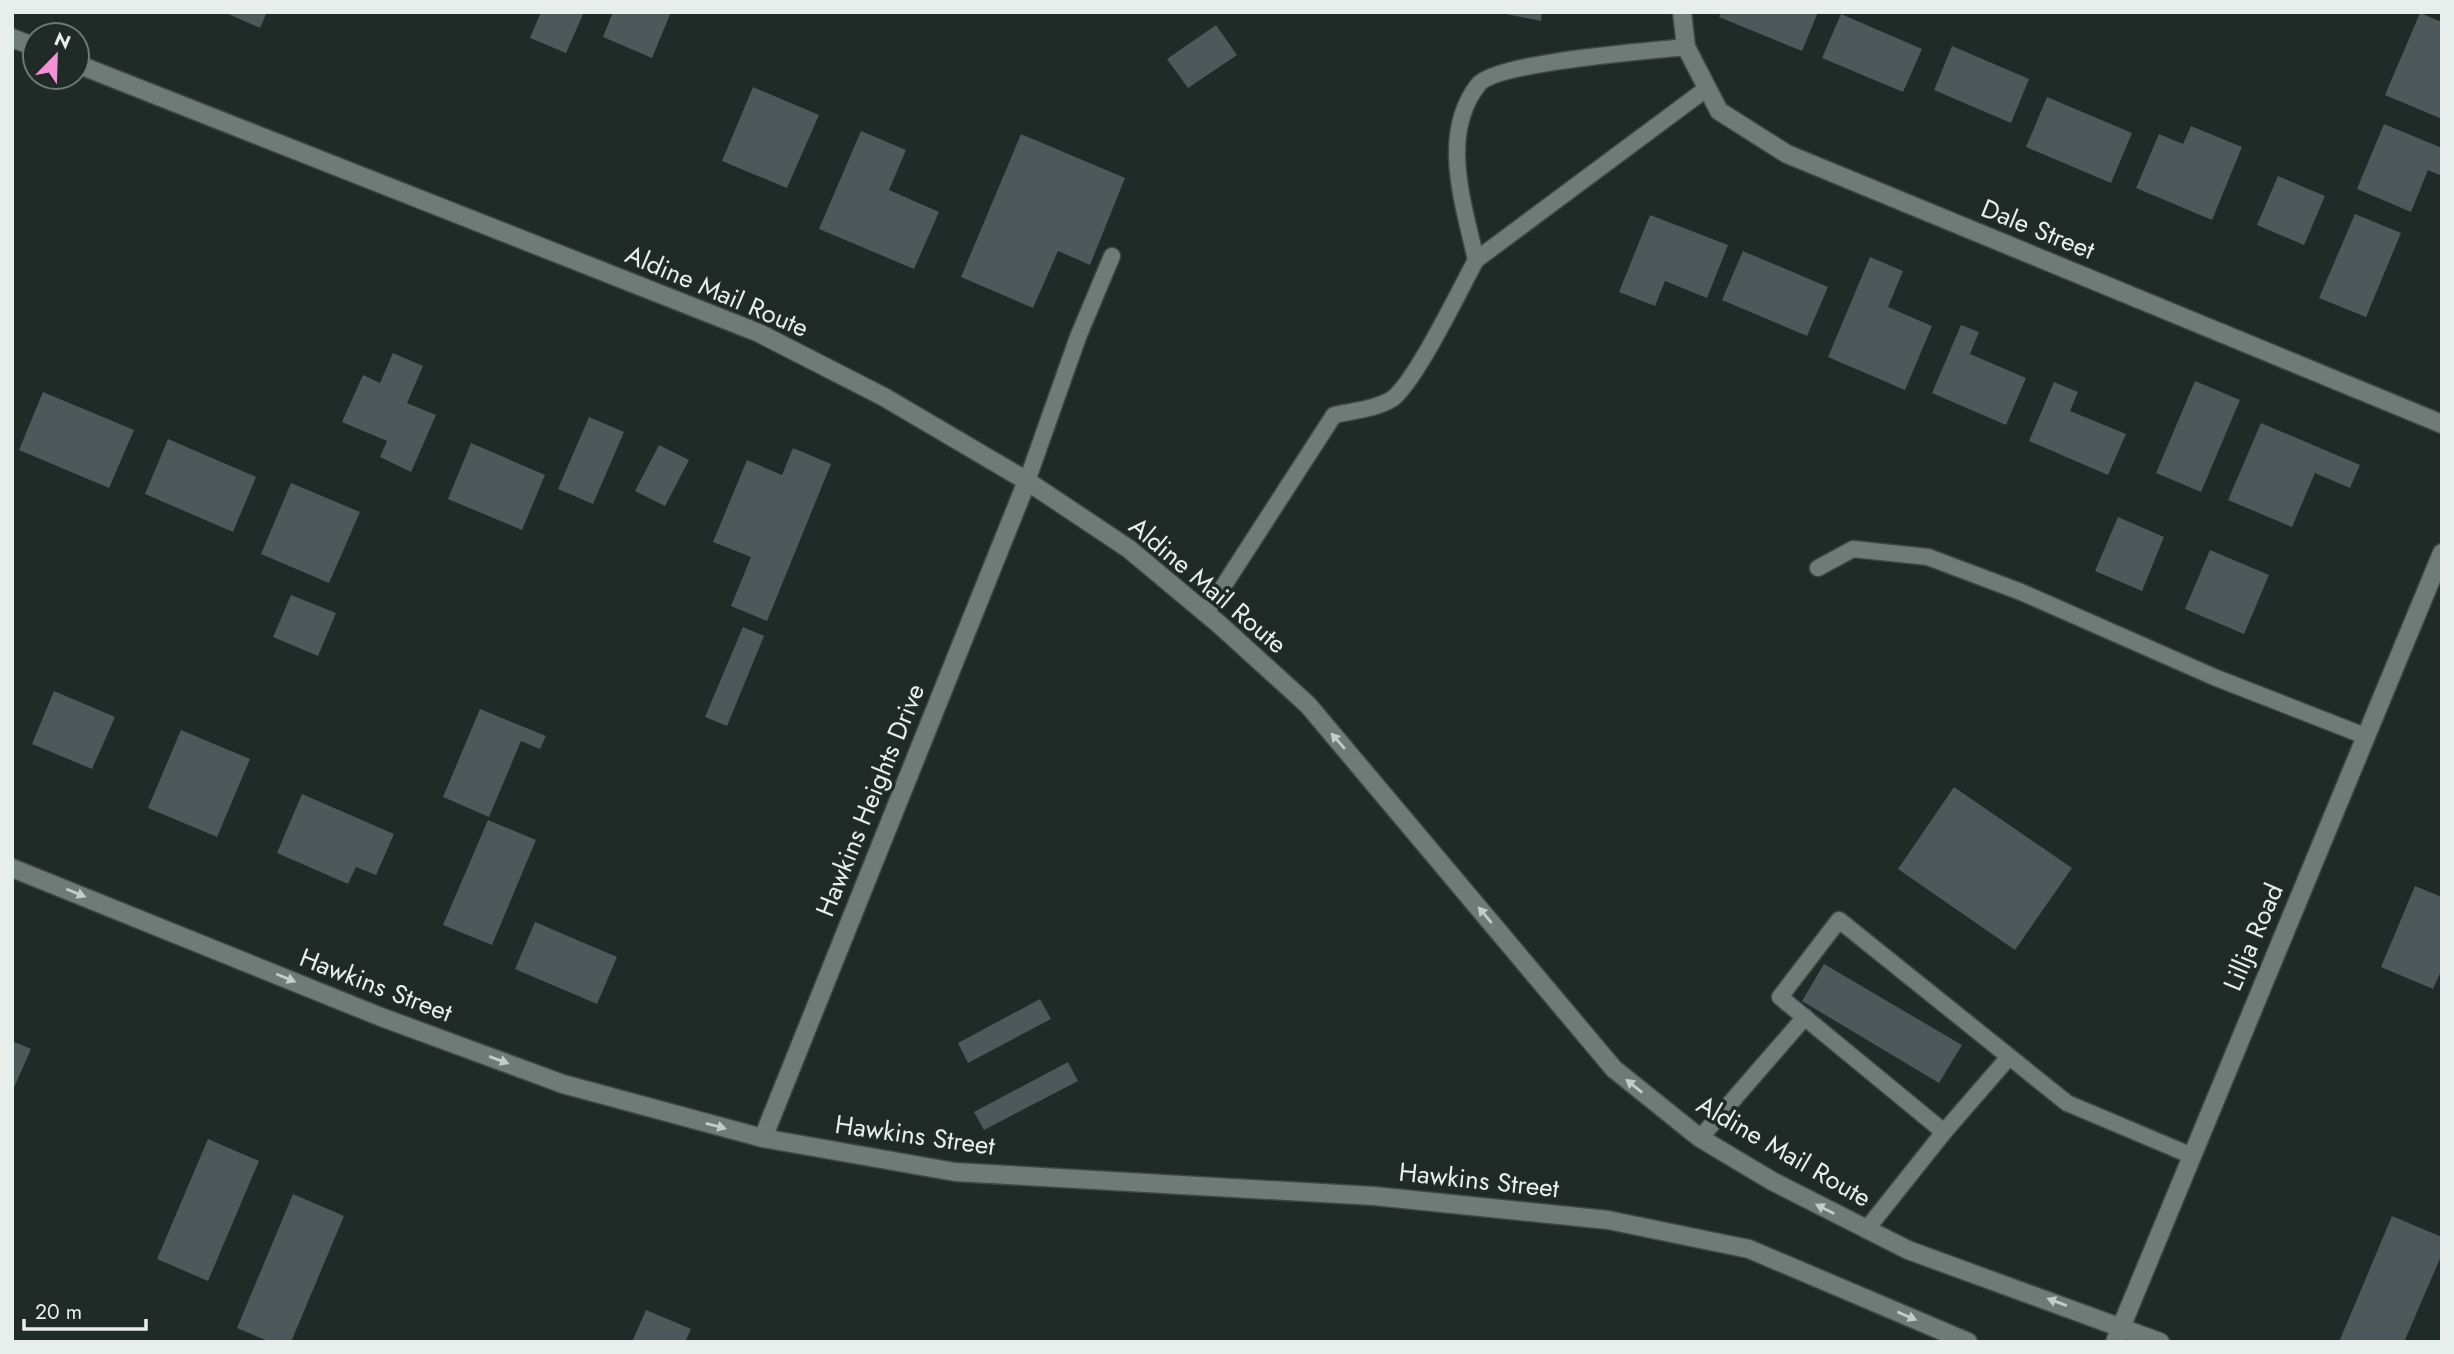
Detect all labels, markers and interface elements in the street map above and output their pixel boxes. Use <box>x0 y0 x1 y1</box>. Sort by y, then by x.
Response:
north arrow <box>21 21 91 91</box>
text: N <box>50 25 75 56</box>
street label: Dale Street <box>1976 189 2101 269</box>
street label: Aldine Mail Route <box>620 235 814 347</box>
street label: Aldine Mail Route <box>1121 508 1295 662</box>
street label: Hawkins Heights Drive <box>806 678 934 922</box>
one-way arrow <box>1330 732 1346 750</box>
street label: Lillja Road <box>2213 877 2293 997</box>
one-way arrow <box>65 888 86 899</box>
one-way arrow <box>1478 906 1493 923</box>
street label: Hawkins Street <box>294 938 459 1032</box>
one-way arrow <box>276 973 297 984</box>
one-way arrow <box>488 1055 509 1066</box>
one-way arrow <box>1626 1078 1644 1093</box>
street label: Aldine Mail Route <box>1690 1086 1878 1216</box>
street label: Hawkins Street <box>833 1105 998 1165</box>
one-way arrow <box>706 1121 727 1131</box>
street label: Hawkins Street <box>1397 1153 1562 1207</box>
one-way arrow <box>1815 1203 1835 1214</box>
scale bar <box>24 1288 147 1332</box>
one-way arrow <box>2047 1296 2068 1307</box>
text: 20 m <box>35 1297 82 1327</box>
one-way arrow <box>1897 1311 1918 1322</box>

